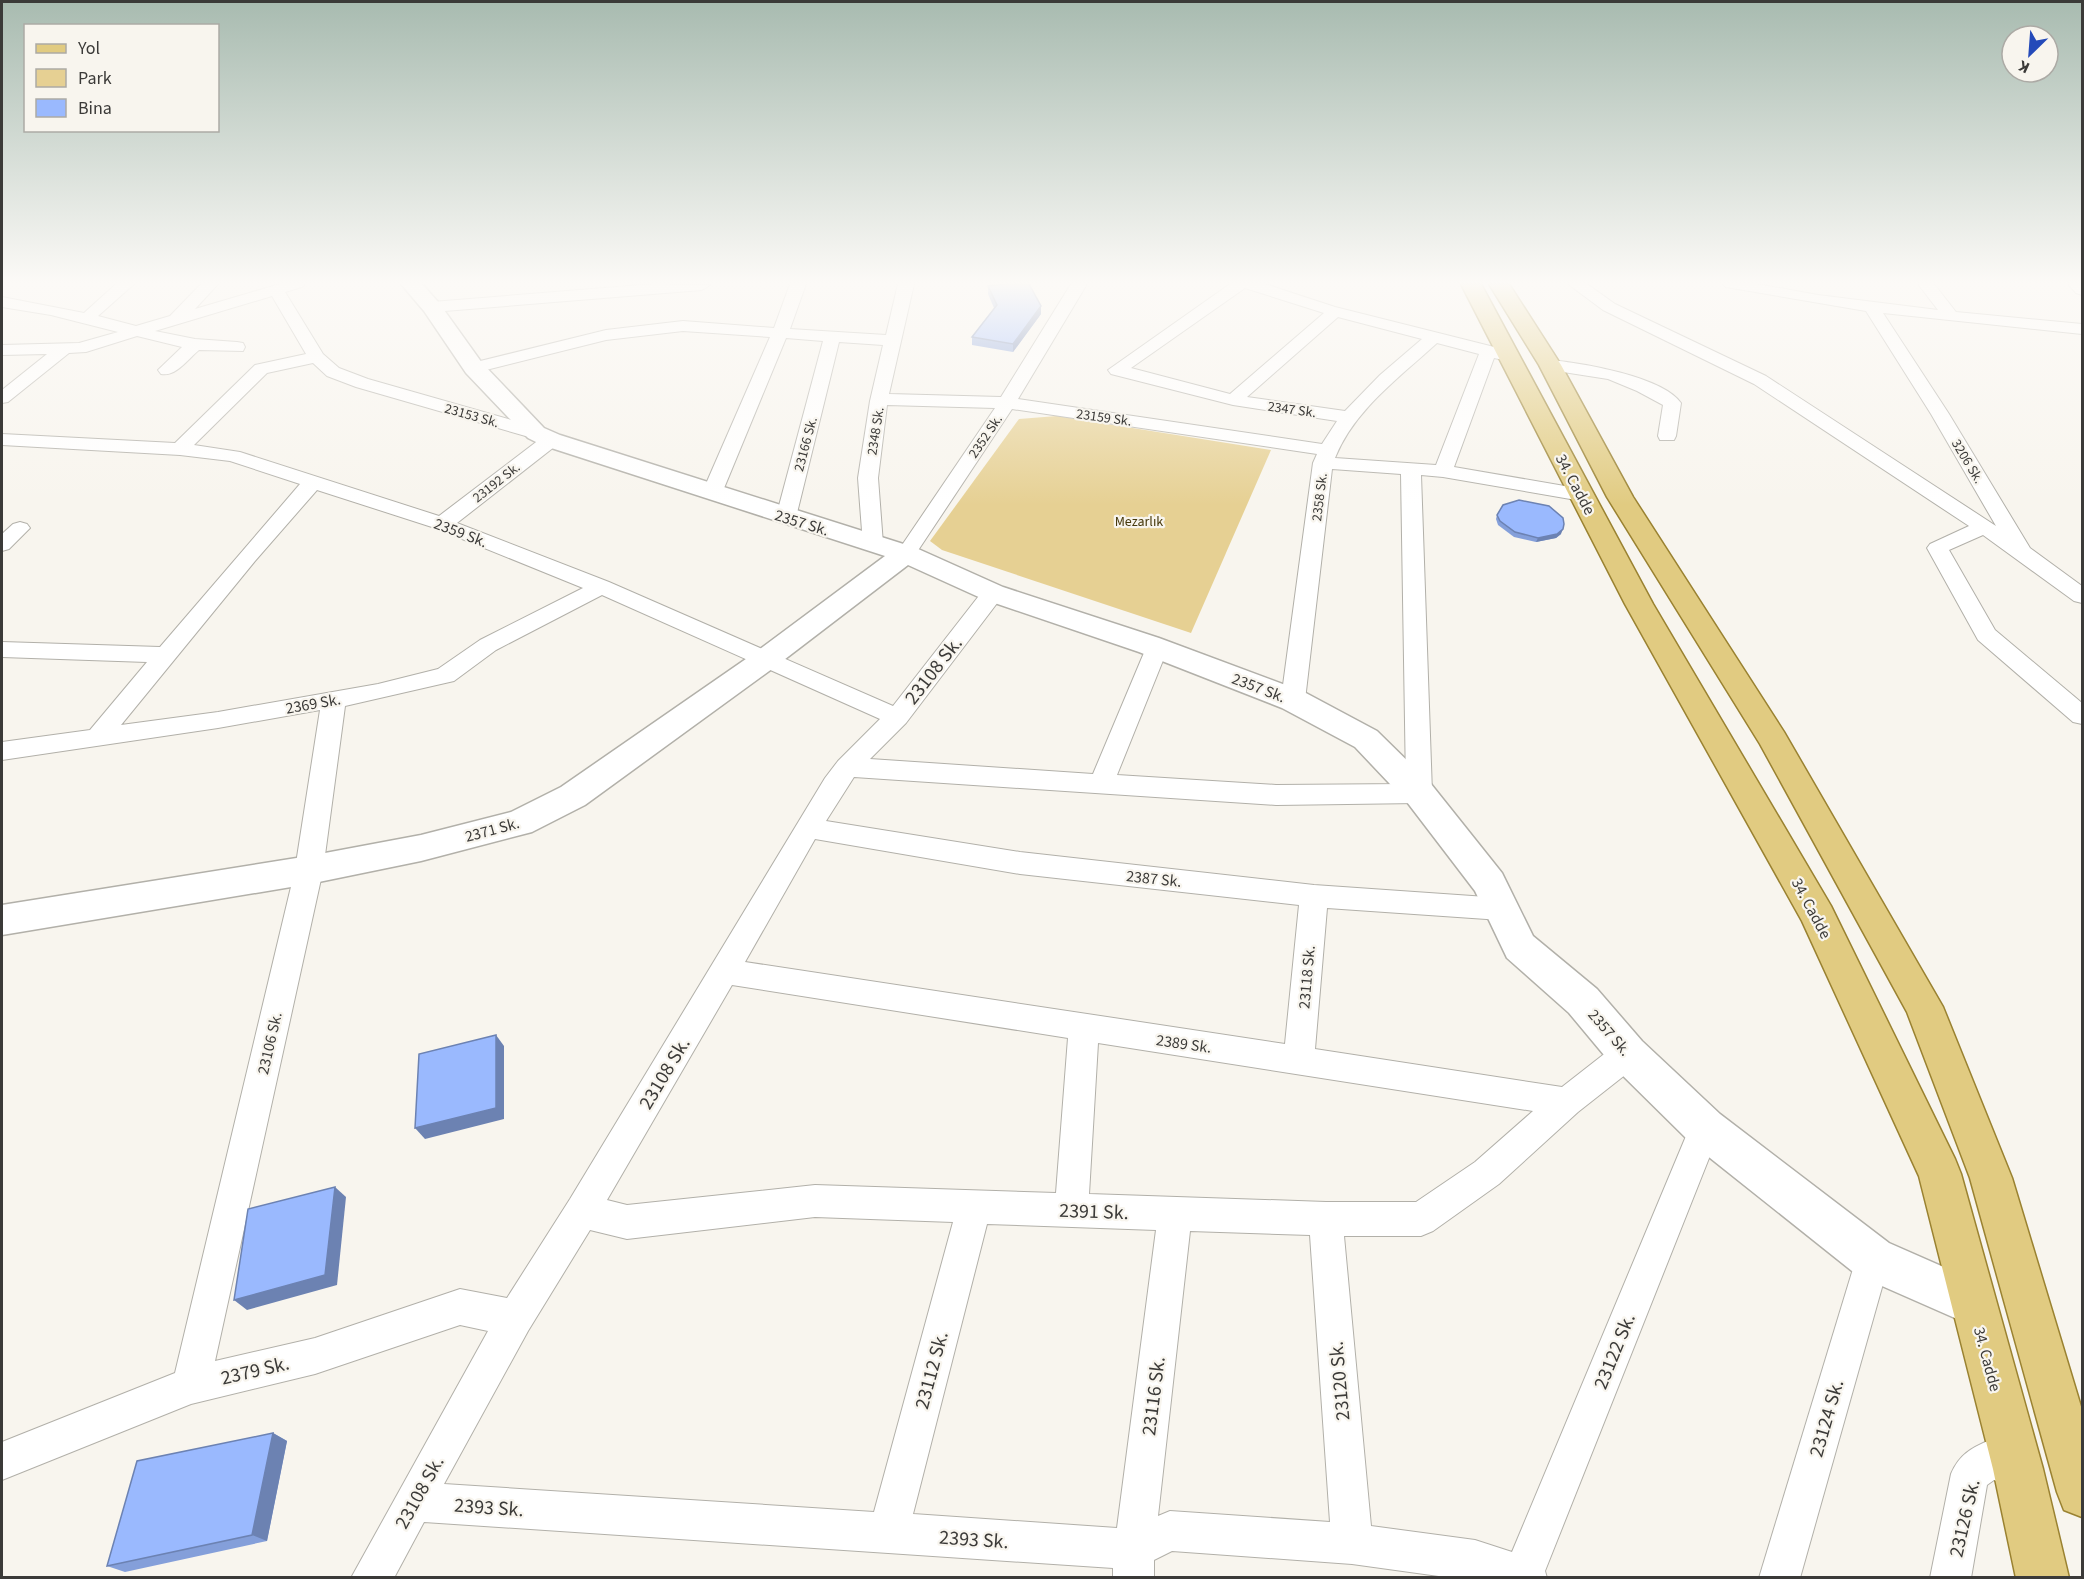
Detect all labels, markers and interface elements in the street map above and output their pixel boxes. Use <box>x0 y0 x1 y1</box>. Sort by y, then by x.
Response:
legend <box>24 24 219 132</box>
north arrow <box>2000 24 2060 84</box>
text: Yol <box>77 36 100 61</box>
text: K <box>2015 55 2033 79</box>
text: Park <box>78 66 112 91</box>
text: Bina <box>78 96 112 121</box>
street label: 2347 Sk. <box>1266 397 1317 423</box>
street label: 23153 Sk. <box>442 399 501 433</box>
street label: 23159 Sk. <box>1075 404 1133 432</box>
street label: 2348 Sk. <box>862 406 890 457</box>
street label: 2352 Sk. <box>964 411 1008 462</box>
street label: 23166 Sk. <box>789 415 823 474</box>
street label: 3206 Sk. <box>1946 435 1988 488</box>
street label: 34. Cadde <box>1550 450 1600 519</box>
street label: 23192 Sk. <box>469 458 525 508</box>
street label: 2358 Sk. <box>1307 472 1333 523</box>
street label: 2357 Sk. <box>772 504 832 542</box>
park label: Mezarlık <box>1115 512 1163 532</box>
street label: 2359 Sk. <box>431 513 491 553</box>
street label: 23108 Sk. <box>898 631 969 711</box>
street label: 2357 Sk. <box>1229 668 1289 708</box>
street label: 2369 Sk. <box>284 688 342 720</box>
street label: 2371 Sk. <box>463 812 522 848</box>
street label: 2387 Sk. <box>1125 865 1183 893</box>
street label: 34. Cadde <box>1786 874 1836 943</box>
street label: 23118 Sk. <box>1293 944 1321 1010</box>
street label: 2357 Sk. <box>1583 1004 1636 1061</box>
street label: 23106 Sk. <box>252 1010 288 1077</box>
street label: 2389 Sk. <box>1155 1029 1213 1059</box>
street label: 23108 Sk. <box>632 1032 697 1115</box>
street label: 2391 Sk. <box>1059 1197 1129 1227</box>
street label: 23122 Sk. <box>1587 1309 1643 1393</box>
street label: 34. Cadde <box>1968 1325 2006 1394</box>
street label: 23112 Sk. <box>908 1328 956 1412</box>
street label: 23120 Sk. <box>1323 1340 1357 1422</box>
street label: 2379 Sk. <box>218 1350 292 1392</box>
street label: 23116 Sk. <box>1135 1355 1173 1437</box>
street label: 23124 Sk. <box>1803 1376 1851 1460</box>
street label: 23108 Sk. <box>388 1451 451 1534</box>
street label: 23126 Sk. <box>1942 1476 1988 1560</box>
street label: 2393 Sk. <box>453 1492 525 1524</box>
street label: 2393 Sk. <box>938 1524 1010 1556</box>

